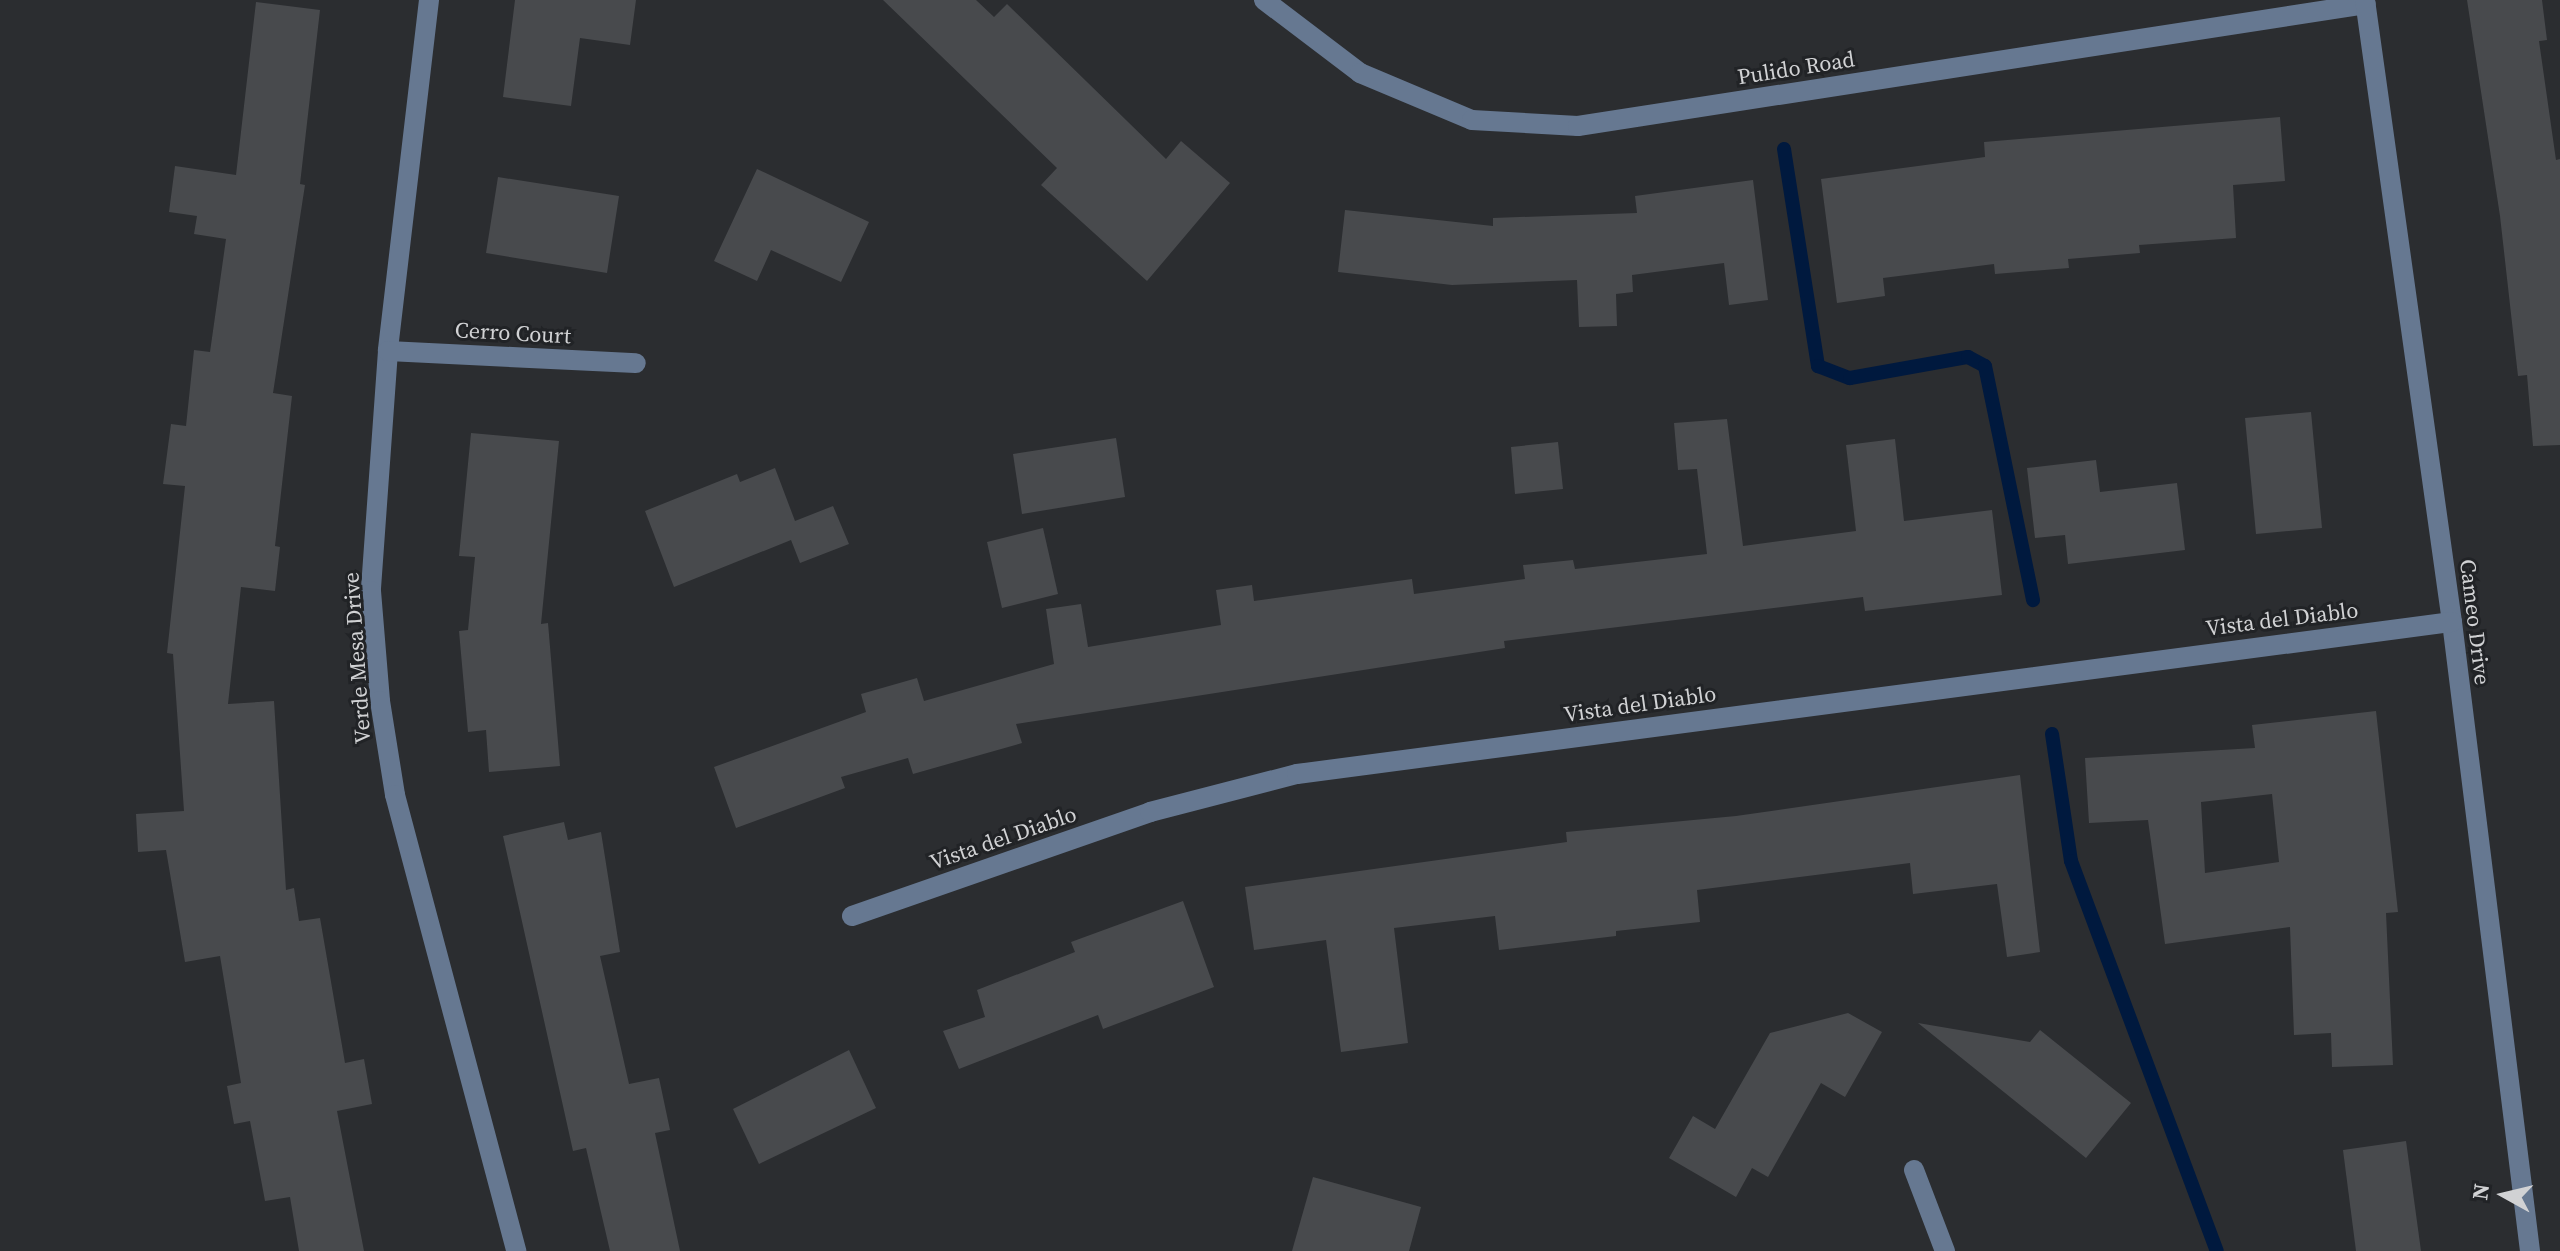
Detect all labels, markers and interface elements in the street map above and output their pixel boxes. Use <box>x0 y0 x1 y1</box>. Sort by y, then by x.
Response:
street label: Pulido Road <box>1735 46 1857 90</box>
street label: Cerro Court <box>454 317 572 349</box>
street label: Cameo Drive <box>2454 558 2496 686</box>
street label: Verde Mesa Drive <box>338 571 376 745</box>
street label: Vista del Diablo <box>2204 597 2360 641</box>
street label: Vista del Diablo <box>1562 680 1718 728</box>
street label: Vista del Diablo <box>926 801 1080 875</box>
north arrow <box>2464 1155 2544 1235</box>
text: N <box>2464 1182 2496 1202</box>

